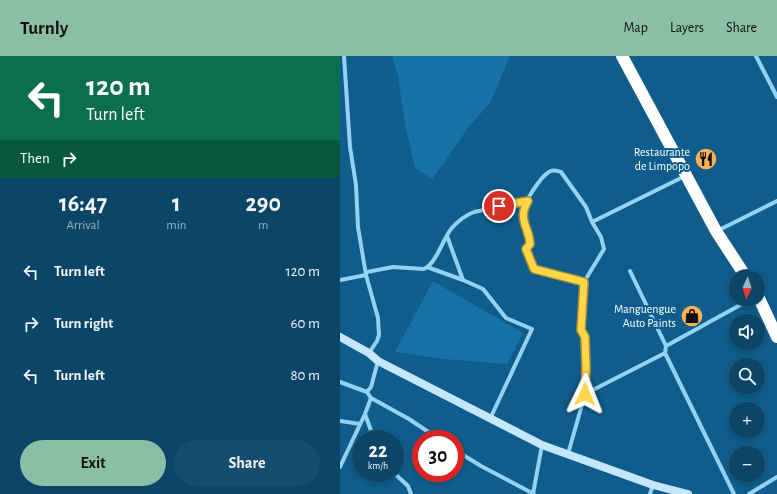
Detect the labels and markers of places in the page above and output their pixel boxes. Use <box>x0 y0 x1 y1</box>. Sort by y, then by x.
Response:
place label: Restaurante de Limpopo <box>634 146 690 172</box>
restaurant icon: Restaurante de Limpopo <box>693 146 719 172</box>
pin <box>482 189 516 223</box>
place label: Manguengue Auto Paints <box>614 303 676 329</box>
shop icon: Manguengue Auto Paints <box>679 303 705 329</box>

